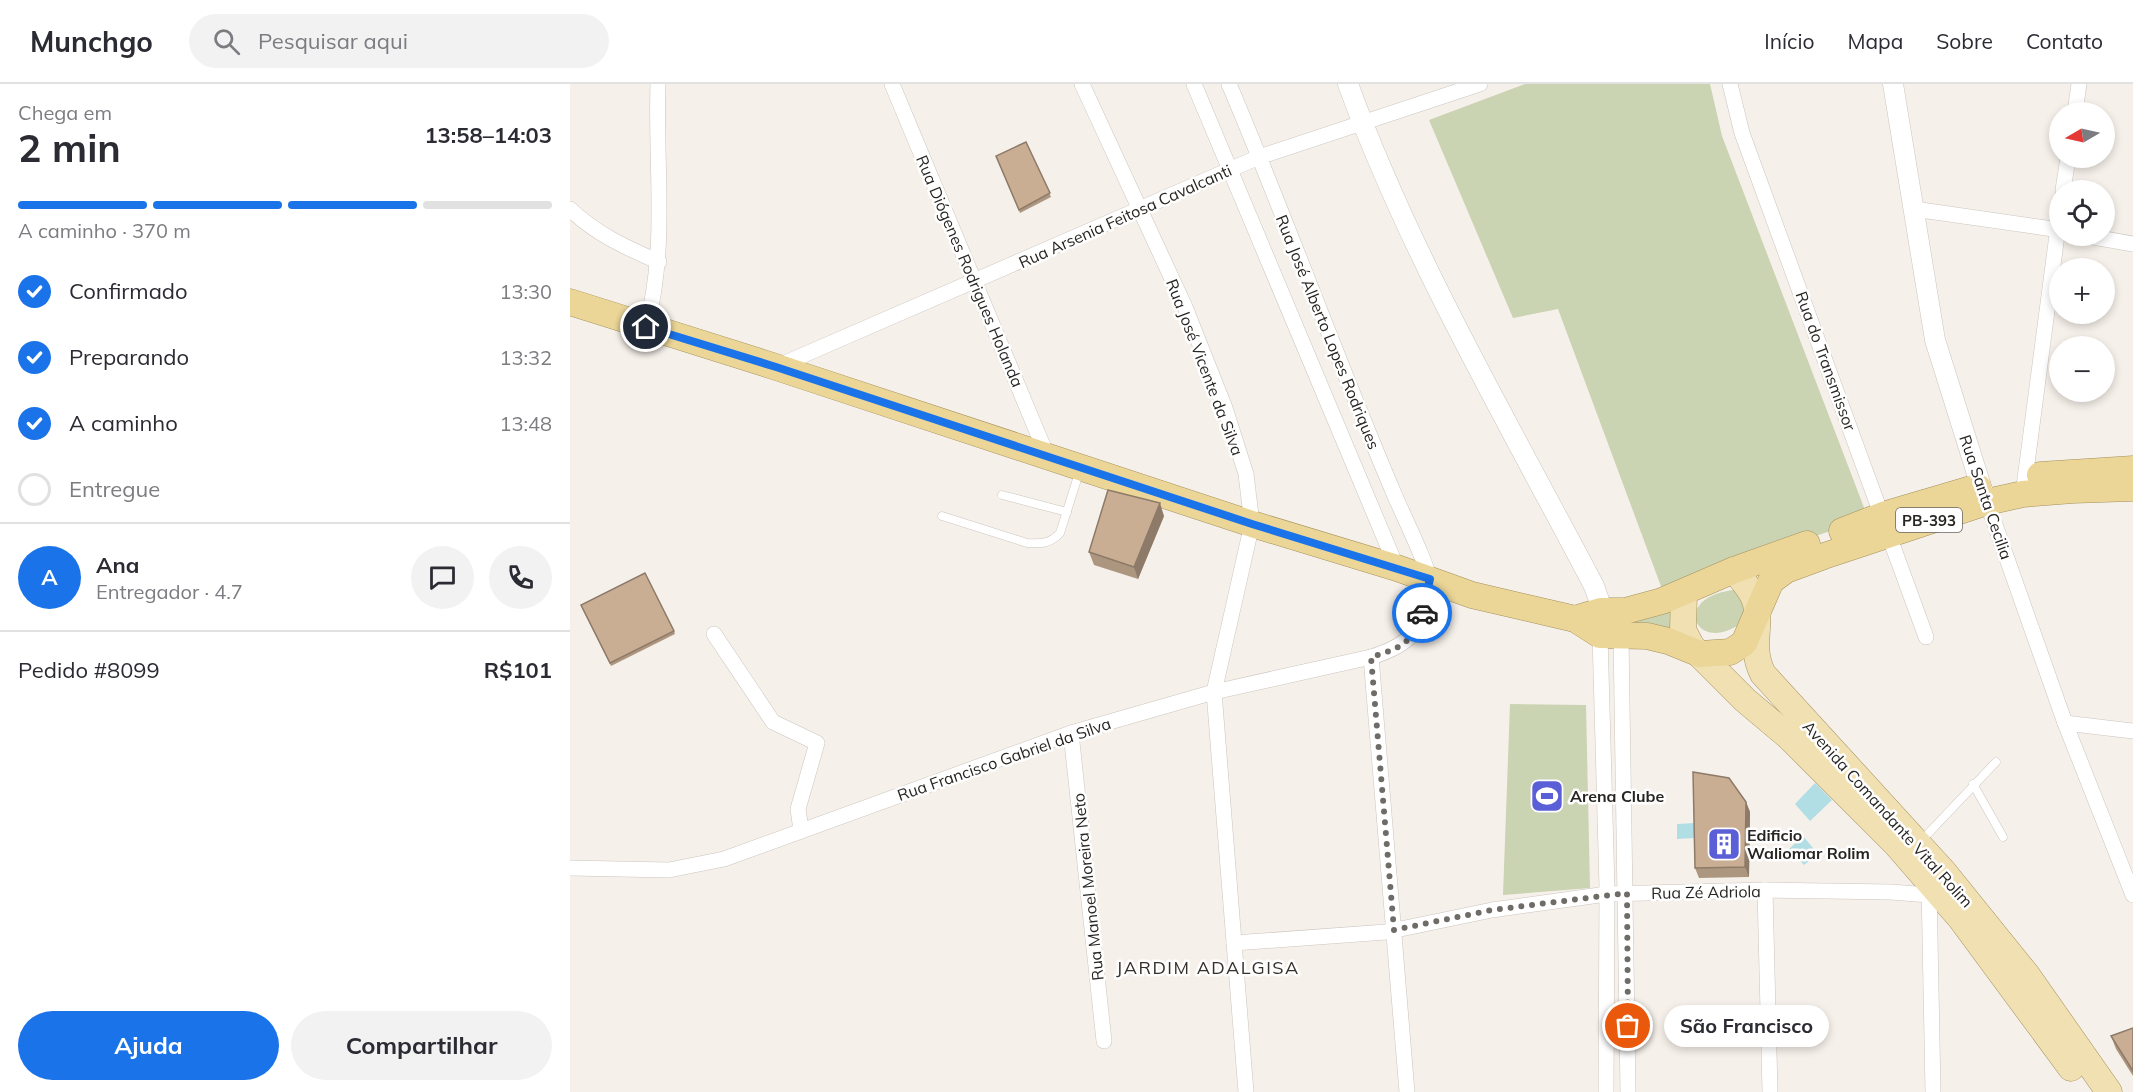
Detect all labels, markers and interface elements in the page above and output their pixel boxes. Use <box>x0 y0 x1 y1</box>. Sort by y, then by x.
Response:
search box <box>189 14 609 68</box>
text: Munchgo <box>30 24 153 59</box>
icon: search <box>210 25 243 58</box>
text: Pesquisar aqui <box>258 27 408 55</box>
text: Início <box>1764 28 1814 54</box>
text: Mapa <box>1847 28 1903 54</box>
text: Sobre <box>1936 28 1993 54</box>
text: Contato <box>2026 28 2103 54</box>
text: Chega em <box>18 100 112 125</box>
north arrow <box>2049 102 2115 168</box>
map controls <box>2049 102 2115 402</box>
text: 13:58–14:03 <box>424 121 552 149</box>
text: 2 min <box>18 123 121 172</box>
street label: Rua Diógenes Rodrigues Holanda <box>912 152 1028 390</box>
street label: Rua Arsenia Feitosa Cavalcanti <box>1015 160 1235 272</box>
button: locate <box>2049 180 2115 246</box>
street label: Rua José Alberto Lopes Rodriques <box>1272 212 1384 452</box>
text: A caminho · 370 m <box>18 218 191 243</box>
button: + <box>2049 258 2115 324</box>
icon: check <box>18 275 51 308</box>
street label: Rua José Vicente da Silva <box>1162 276 1248 458</box>
text: Confirmado <box>69 277 188 305</box>
text: 13:30 <box>499 279 552 304</box>
street label: Rua do Transmissor <box>1792 289 1861 434</box>
pin <box>620 301 671 352</box>
icon: home <box>629 310 662 343</box>
button: − <box>2049 336 2115 402</box>
icon: check <box>18 341 51 374</box>
text: Preparando <box>69 343 189 371</box>
text: 13:32 <box>499 345 552 370</box>
icon: check <box>18 407 51 440</box>
text: A caminho <box>69 409 178 437</box>
text: 13:48 <box>499 411 552 436</box>
street label: Rua Santa Cecilia <box>1955 432 2017 562</box>
text: Entregue <box>69 475 160 503</box>
road number: PB-393 <box>1896 508 1962 532</box>
button: chat <box>411 546 474 609</box>
button: phone <box>489 546 552 609</box>
text: Ana <box>96 551 139 579</box>
text: A <box>41 563 58 591</box>
text: Entregador · 4.7 <box>96 579 243 604</box>
courier <box>1392 583 1452 643</box>
icon: car <box>1406 597 1439 630</box>
text: Pedido #8099 <box>18 656 160 684</box>
text: R$101 <box>484 656 552 684</box>
street label: Rua Francisco Gabriel da Silva <box>895 713 1113 805</box>
street label: Avenida Comandante Vital Rolim <box>1799 717 1977 911</box>
sports icon: Arena Clube <box>1529 778 1565 814</box>
place label: Arena Clube <box>1570 786 1664 806</box>
street label: Rua Manoel Moreira Neto <box>1068 792 1108 982</box>
place label: Edificio Waliomar Rolim <box>1747 825 1870 863</box>
building icon: Edificio Waliomar Rolim <box>1706 826 1742 862</box>
street label: Rua Zé Adriola <box>1651 881 1761 903</box>
district label: JARDIM ADALGISA <box>1116 956 1300 979</box>
pin <box>1602 1000 1653 1051</box>
callout: São Francisco <box>1664 1005 1829 1047</box>
icon: bag <box>1611 1009 1644 1042</box>
button: Ajuda <box>18 1011 279 1080</box>
button: Compartilhar <box>291 1011 552 1080</box>
text: São Francisco <box>1680 1013 1813 1038</box>

